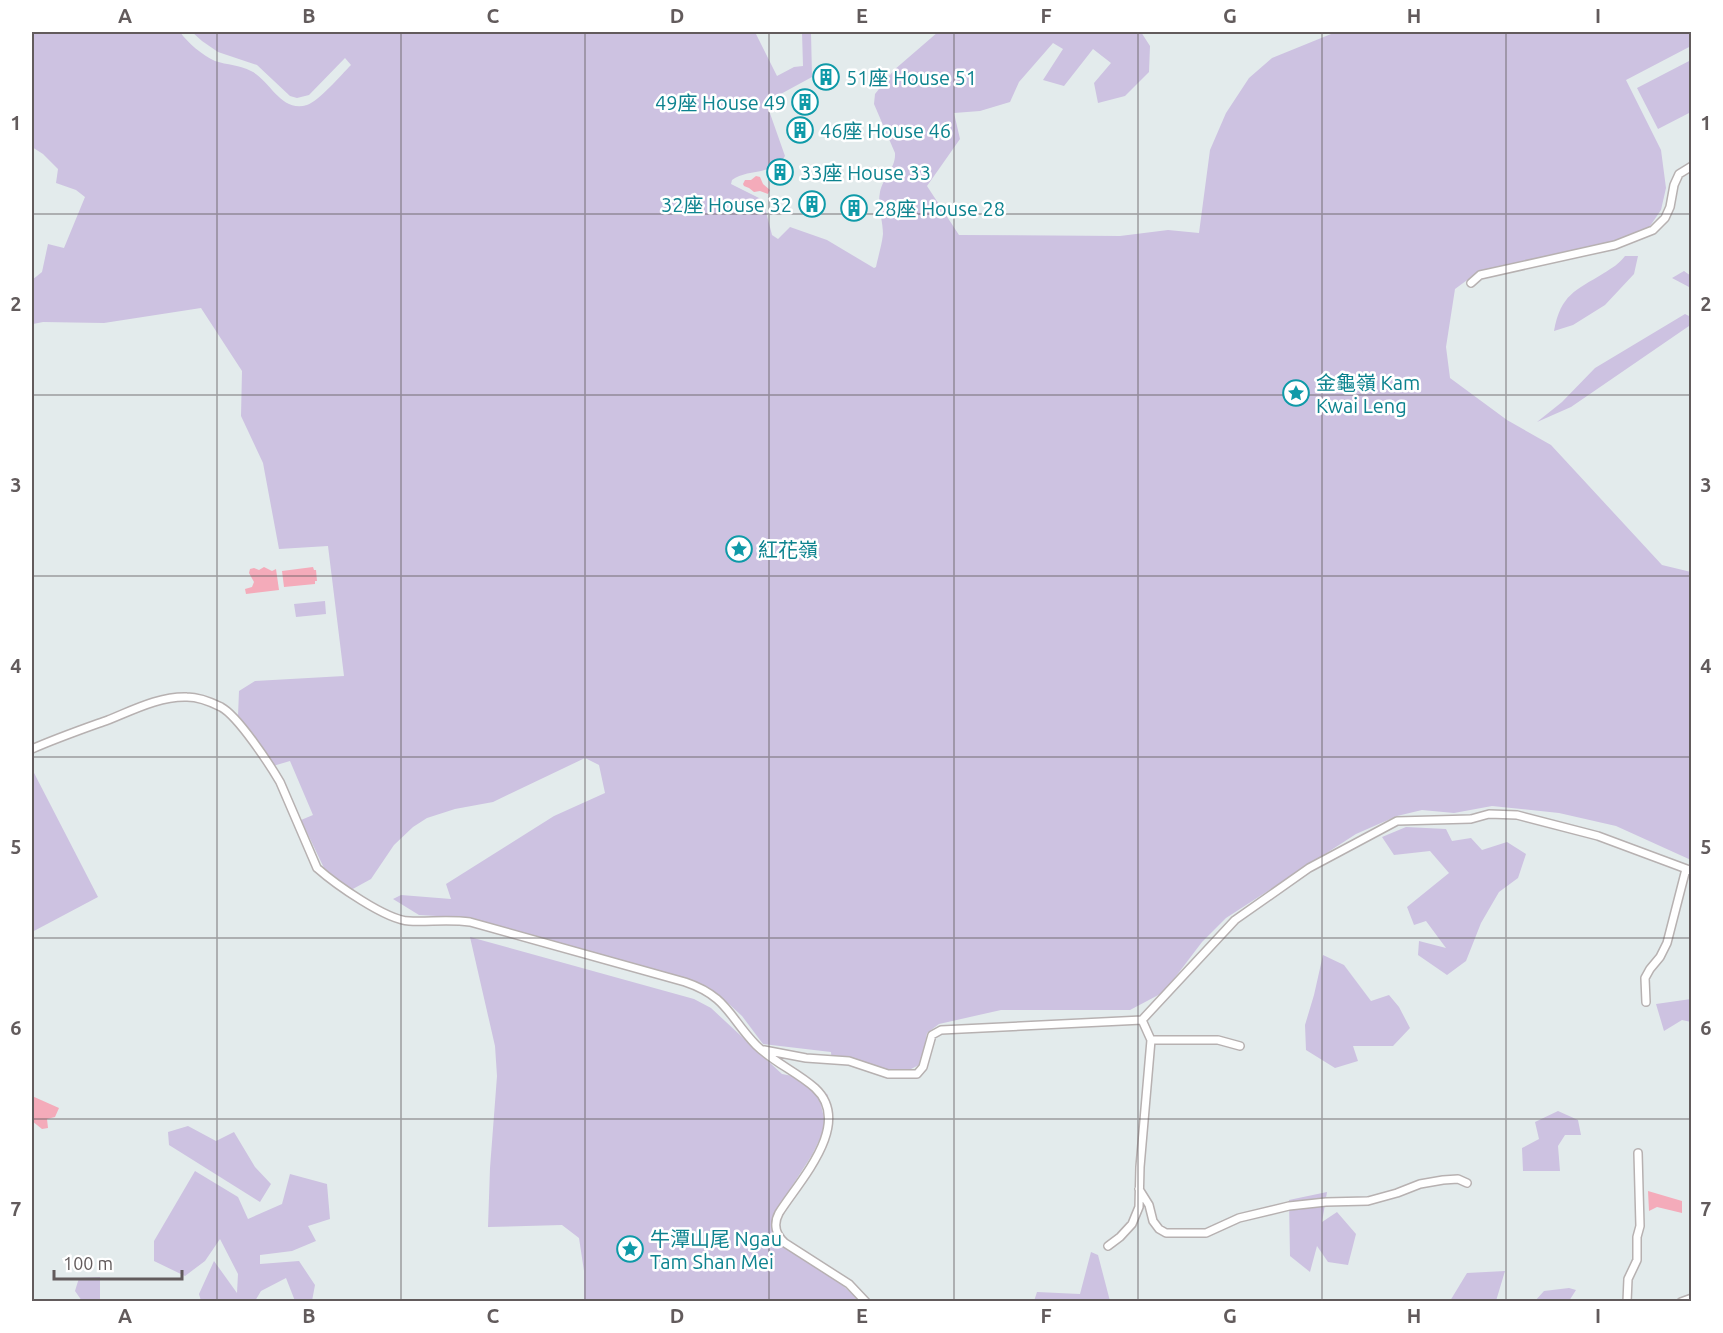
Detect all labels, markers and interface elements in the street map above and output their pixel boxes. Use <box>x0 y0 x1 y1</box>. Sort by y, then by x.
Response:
text: A <box>118 4 132 27</box>
text: B <box>302 4 316 27</box>
text: C <box>487 4 500 27</box>
text: D <box>670 4 684 27</box>
text: E <box>856 4 868 27</box>
text: F <box>1040 4 1052 27</box>
text: G <box>1223 4 1237 27</box>
text: H <box>1407 4 1421 27</box>
text: I <box>1595 4 1601 27</box>
building icon: 51座 House 51 <box>811 62 841 92</box>
place label: 51座 House 51 <box>846 66 977 89</box>
building icon: 49座 House 49 <box>790 87 820 117</box>
place label: 49座 House 49 <box>655 91 786 114</box>
text: 1 <box>10 111 22 134</box>
text: 1 <box>1700 111 1712 134</box>
building icon: 46座 House 46 <box>785 115 815 145</box>
place label: 46座 House 46 <box>820 119 951 142</box>
building icon: 33座 House 33 <box>765 157 795 187</box>
place label: 33座 House 33 <box>800 161 931 184</box>
building icon: 32座 House 32 <box>797 189 827 219</box>
place label: 32座 House 32 <box>661 193 792 216</box>
building icon: 28座 House 28 <box>839 193 869 223</box>
place label: 28座 House 28 <box>874 197 1005 220</box>
text: 2 <box>10 292 22 315</box>
text: 2 <box>1700 292 1712 315</box>
place label: 金龜嶺 Kam Kwai Leng <box>1316 371 1420 417</box>
place icon: 金龜嶺 Kam Kwai Leng <box>1281 378 1311 408</box>
text: 3 <box>10 473 22 496</box>
text: 3 <box>1700 473 1712 496</box>
place icon: 紅花嶺 <box>724 534 754 564</box>
place label: 紅花嶺 <box>758 538 818 561</box>
text: 4 <box>10 654 22 677</box>
text: 4 <box>1700 654 1712 677</box>
text: 5 <box>10 835 22 858</box>
text: 5 <box>1700 835 1712 858</box>
text: 6 <box>10 1016 22 1039</box>
text: 6 <box>1700 1016 1712 1039</box>
text: 7 <box>10 1197 22 1220</box>
text: 7 <box>1700 1197 1712 1220</box>
place label: 牛潭山尾 Ngau Tam Shan Mei <box>650 1227 782 1273</box>
place icon: 牛潭山尾 Ngau Tam Shan Mei <box>615 1234 645 1264</box>
scale bar <box>54 1243 182 1281</box>
text: 100 m <box>63 1253 113 1273</box>
text: A <box>118 1304 132 1327</box>
text: B <box>302 1304 316 1327</box>
text: C <box>487 1304 500 1327</box>
text: D <box>670 1304 684 1327</box>
text: E <box>856 1304 868 1327</box>
text: F <box>1040 1304 1052 1327</box>
text: G <box>1223 1304 1237 1327</box>
text: H <box>1407 1304 1421 1327</box>
text: I <box>1595 1304 1601 1327</box>

